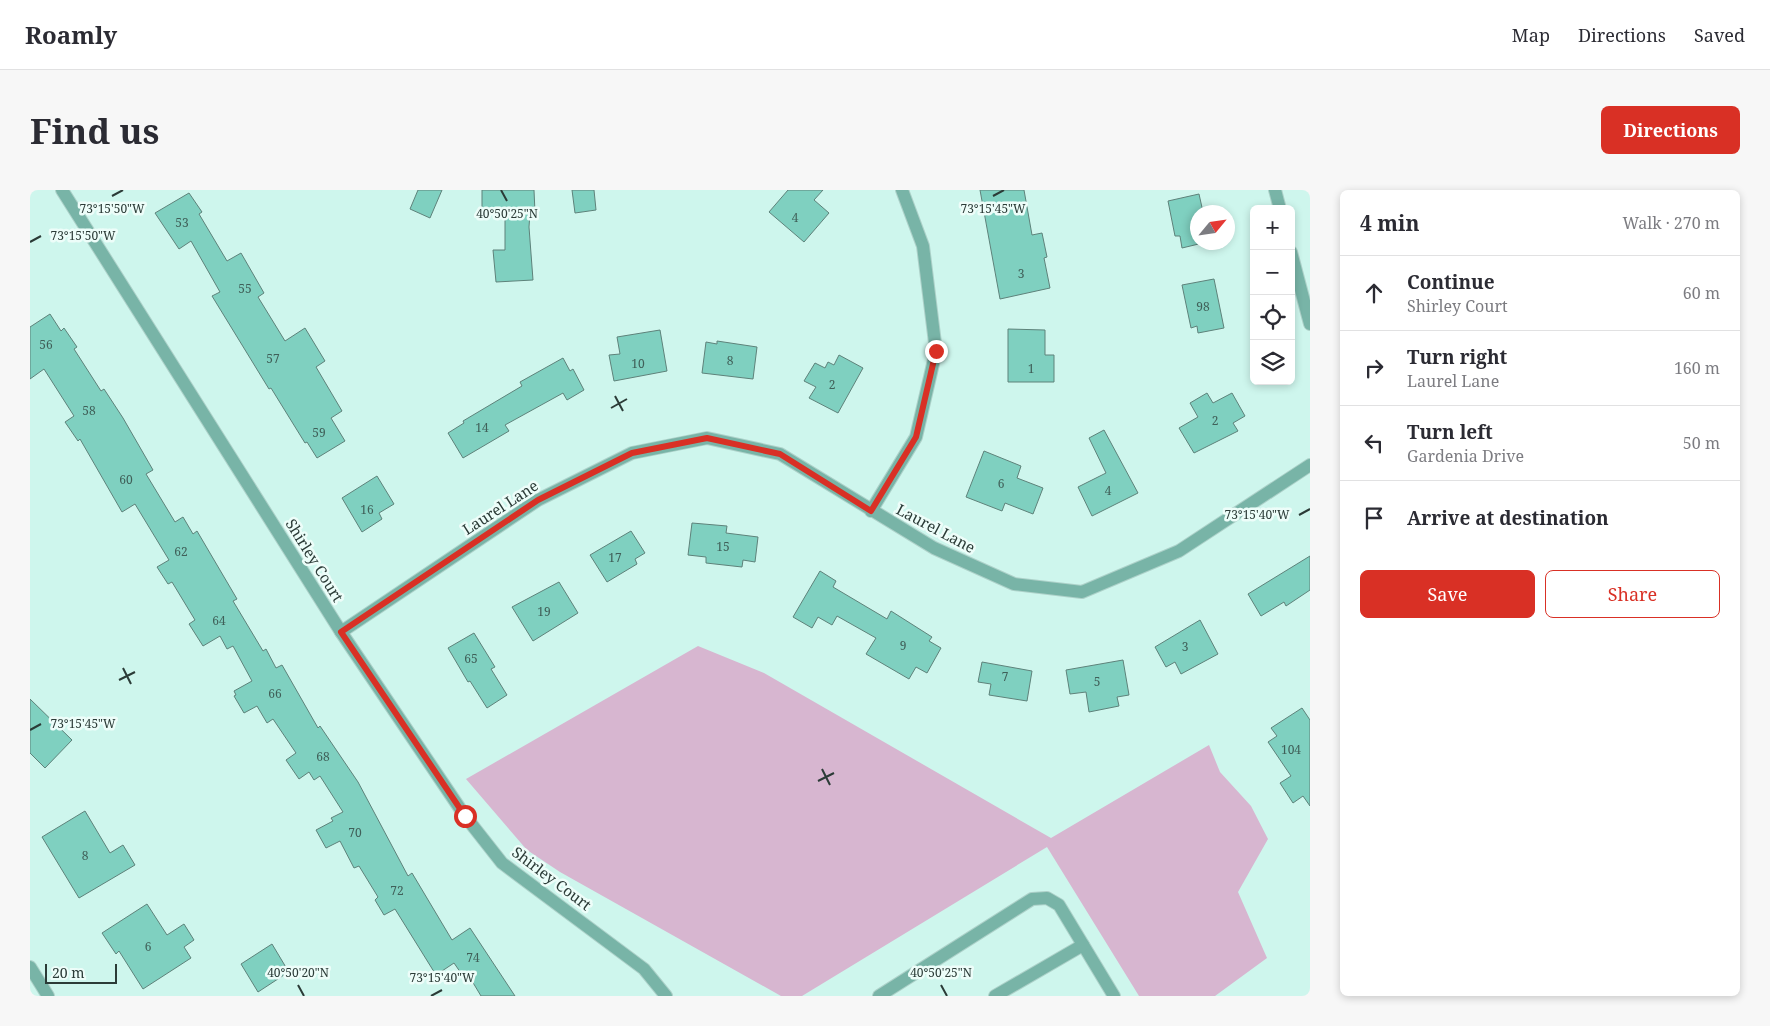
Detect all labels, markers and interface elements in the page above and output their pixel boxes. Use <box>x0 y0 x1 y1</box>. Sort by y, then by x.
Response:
text: Roamly <box>25 18 117 51</box>
text: Map <box>1512 23 1550 47</box>
text: Directions <box>1578 23 1666 47</box>
text: Saved <box>1694 23 1745 47</box>
button: Directions <box>1601 106 1740 154</box>
text: Find us <box>30 107 159 154</box>
text: 73°15'50"W <box>79 200 145 217</box>
text: 73°15'45"W <box>960 200 1026 217</box>
text: 40°50'25"N <box>476 205 538 222</box>
north arrow <box>1190 205 1235 250</box>
map controls <box>1250 205 1295 385</box>
button: + <box>1250 205 1295 250</box>
house number: 4 <box>792 209 799 226</box>
text: 4 min <box>1360 209 1419 237</box>
text: Walk · 270 m <box>1623 212 1720 234</box>
house number: 53 <box>175 214 189 231</box>
text: 73°15'50"W <box>50 227 116 244</box>
button: − <box>1250 250 1295 295</box>
house number: 3 <box>1018 265 1025 282</box>
text: Continue <box>1407 269 1495 295</box>
icon: ahead <box>1360 279 1388 307</box>
house number: 55 <box>238 280 252 297</box>
text: 60 m <box>1683 282 1720 304</box>
button: locate <box>1250 295 1295 340</box>
text: Shirley Court <box>1407 295 1508 317</box>
house number: 98 <box>1196 298 1210 315</box>
house number: 56 <box>39 336 53 353</box>
route end <box>925 340 948 363</box>
button: layers <box>1250 340 1295 385</box>
text: Turn right <box>1407 344 1507 370</box>
house number: 57 <box>266 350 280 367</box>
house number: 8 <box>727 352 734 369</box>
icon: right <box>1360 354 1388 382</box>
house number: 10 <box>631 355 645 372</box>
text: 160 m <box>1674 357 1720 379</box>
house number: 1 <box>1028 360 1034 377</box>
text: Laurel Lane <box>1407 370 1499 392</box>
house number: 2 <box>829 376 835 393</box>
house number: 58 <box>82 402 96 419</box>
house number: 2 <box>1212 412 1218 429</box>
house number: 14 <box>475 419 489 436</box>
text: Turn left <box>1407 419 1493 445</box>
house number: 59 <box>312 424 326 441</box>
icon: left <box>1360 429 1388 457</box>
text: 50 m <box>1683 432 1720 454</box>
text: Gardenia Drive <box>1407 445 1524 467</box>
house number: 60 <box>119 471 133 488</box>
street label: Laurel Lane <box>458 475 542 539</box>
house number: 6 <box>998 475 1005 492</box>
house number: 4 <box>1105 482 1112 499</box>
street label: Laurel Lane <box>893 499 979 557</box>
house number: 16 <box>360 501 374 518</box>
icon: arrive <box>1360 504 1388 532</box>
text: Arrive at destination <box>1407 505 1609 531</box>
text: 73°15'40"W <box>1224 506 1290 523</box>
street label: Shirley Court <box>282 515 348 605</box>
house number: 15 <box>716 538 730 555</box>
house number: 62 <box>174 543 188 560</box>
house number: 17 <box>608 549 622 566</box>
button: Save <box>1360 570 1535 618</box>
button: Share <box>1545 570 1720 618</box>
house number: 19 <box>537 603 551 620</box>
house number: 64 <box>212 612 226 629</box>
house number: 9 <box>900 637 906 654</box>
house number: 3 <box>1182 638 1189 655</box>
house number: 65 <box>464 650 478 667</box>
house number: 7 <box>1002 668 1009 685</box>
house number: 5 <box>1094 673 1100 690</box>
house number: 66 <box>268 685 282 702</box>
text: 73°15'45"W <box>50 715 116 732</box>
house number: 104 <box>1281 741 1301 758</box>
house number: 68 <box>316 748 330 765</box>
route start <box>454 805 477 828</box>
house number: 70 <box>348 824 362 841</box>
street label: Shirley Court <box>508 842 596 914</box>
house number: 8 <box>82 847 89 864</box>
house number: 72 <box>390 882 404 899</box>
house number: 6 <box>145 938 152 955</box>
house number: 74 <box>466 949 480 966</box>
scale bar <box>45 961 118 984</box>
text: 20 m <box>52 963 85 982</box>
text: 40°50'20"N <box>267 964 329 981</box>
text: 40°50'25"N <box>910 964 972 981</box>
text: 73°15'40"W <box>409 969 475 986</box>

